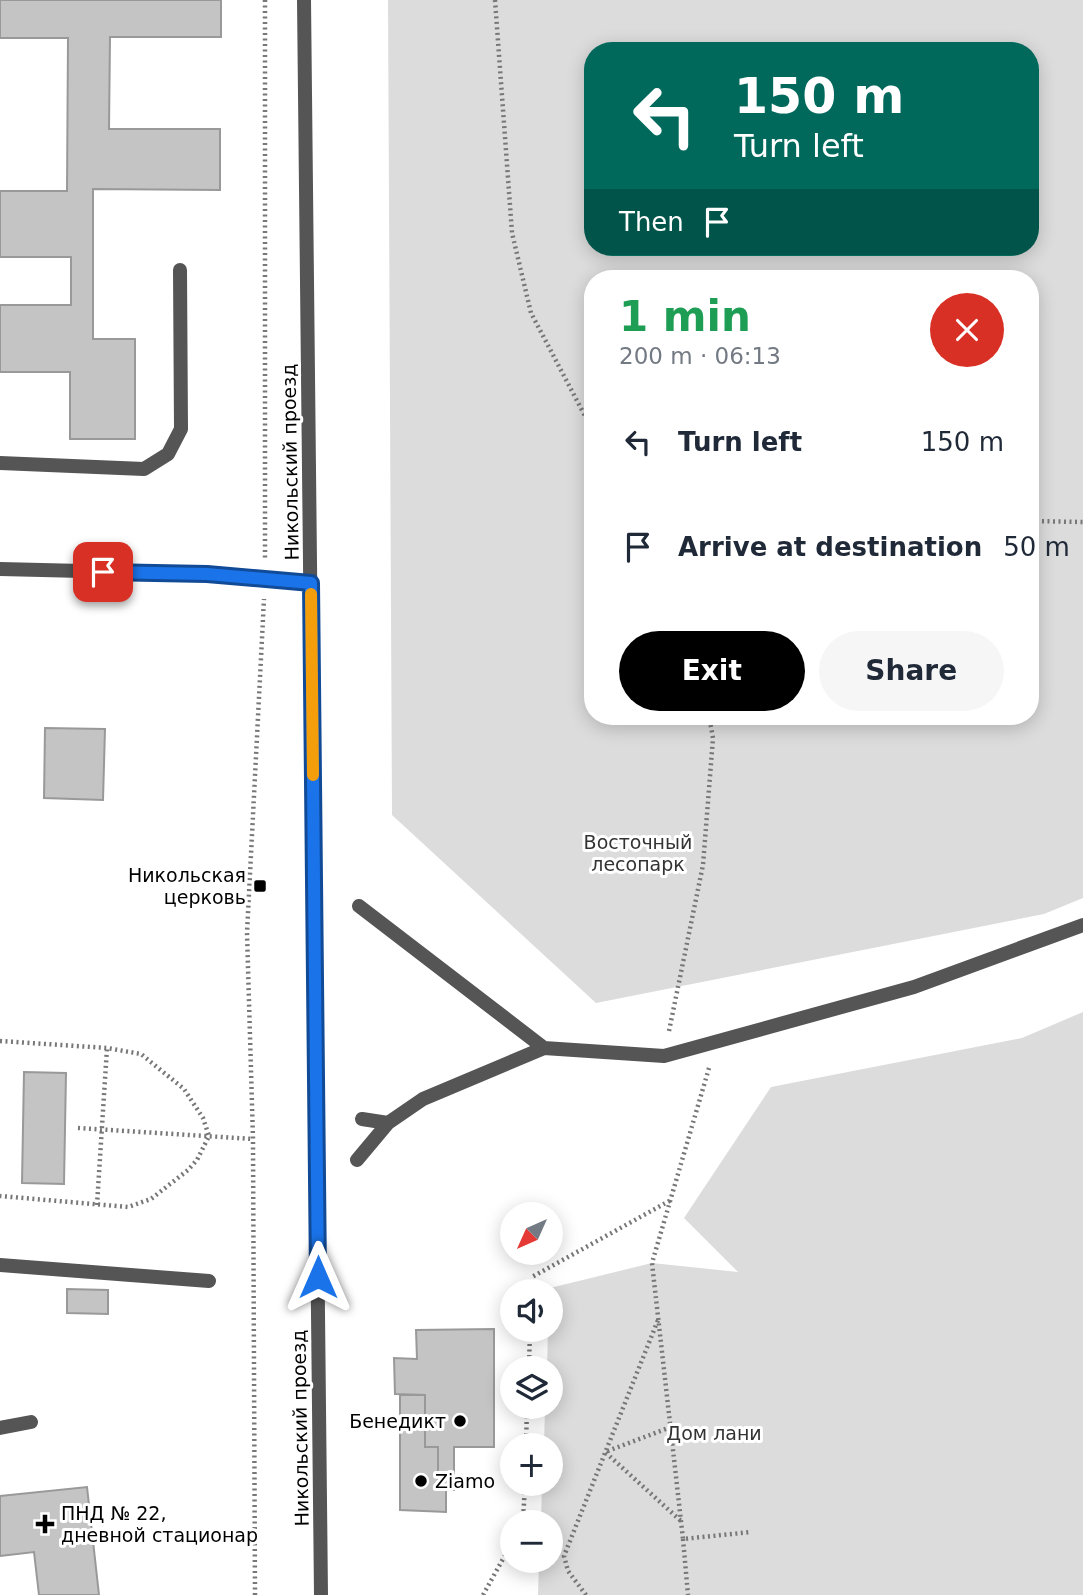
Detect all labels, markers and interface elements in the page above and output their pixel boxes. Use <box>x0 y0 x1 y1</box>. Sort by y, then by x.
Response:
text: 150 m <box>734 68 904 125</box>
icon: left <box>619 70 710 161</box>
text: Turn left <box>734 127 864 165</box>
icon: arrive <box>698 203 736 241</box>
text: Then <box>619 207 684 237</box>
text: 1 min <box>619 292 751 341</box>
button: close <box>930 293 1004 367</box>
text: 200 m · 06:13 <box>619 343 781 369</box>
street label: Никольский проезд <box>277 363 303 561</box>
icon: left <box>619 423 657 461</box>
text: Turn left <box>678 427 802 457</box>
text: 150 m <box>921 427 1004 457</box>
icon: arrive <box>619 528 657 566</box>
text: Arrive at destination <box>678 532 982 562</box>
text: 50 m <box>1003 532 1070 562</box>
pin <box>73 542 133 602</box>
icon: arrive <box>84 553 122 591</box>
button: Exit <box>619 631 805 711</box>
button: Share <box>819 631 1004 711</box>
park label: Восточный лесопарк <box>584 831 692 875</box>
place label: Никольская церковь <box>128 864 246 908</box>
marker: Никольская церковь <box>252 878 268 894</box>
north arrow <box>500 1202 564 1265</box>
map controls <box>500 1202 563 1573</box>
position arrow <box>281 1240 355 1314</box>
button: sound <box>500 1279 563 1342</box>
street label: Никольский проезд <box>287 1329 313 1527</box>
button: layers <box>500 1356 563 1419</box>
place label: Бенедикт <box>349 1410 446 1432</box>
marker: Бенедикт <box>452 1413 468 1429</box>
park label: Дом лани <box>666 1422 762 1444</box>
button: + <box>500 1433 563 1496</box>
place label: Ziamo <box>435 1470 495 1492</box>
marker: Ziamo <box>413 1473 429 1489</box>
place label: ПНД № 22, дневной стационар <box>61 1502 258 1546</box>
button: − <box>500 1510 563 1573</box>
marker: ПНД № 22, дневной стационар <box>35 1514 55 1534</box>

